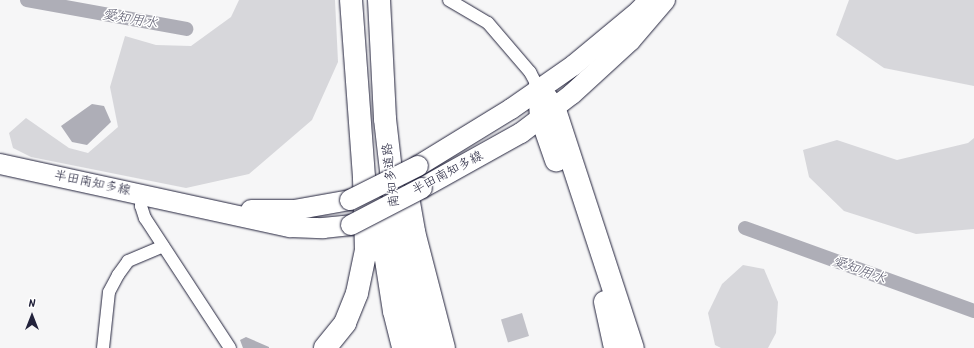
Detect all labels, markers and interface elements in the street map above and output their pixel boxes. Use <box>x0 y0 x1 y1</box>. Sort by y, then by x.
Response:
water label: 愛知用水 <box>101 6 159 32</box>
street label: 南知多道路 <box>380 142 404 208</box>
street label: 半田南知多線 <box>410 149 486 199</box>
street label: 半田南知多線 <box>52 168 132 200</box>
water label: 愛知用水 <box>830 253 888 287</box>
text: N <box>29 295 35 313</box>
north arrow <box>12 296 52 336</box>

